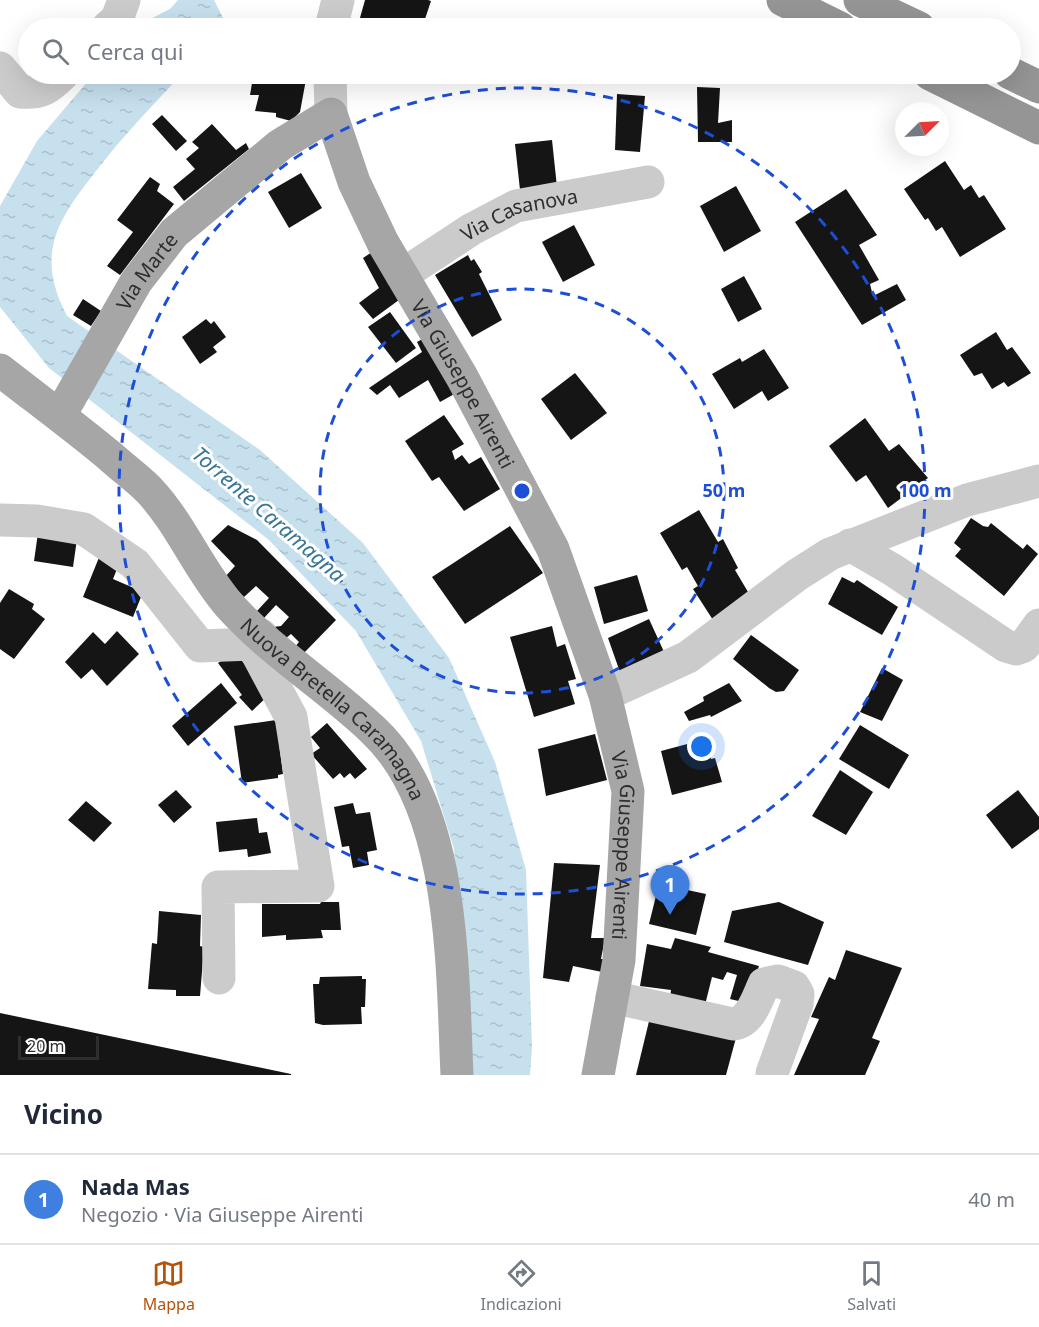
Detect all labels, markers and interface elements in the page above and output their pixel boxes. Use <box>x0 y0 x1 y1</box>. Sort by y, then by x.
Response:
search box <box>18 18 1021 84</box>
icon: search <box>39 35 72 68</box>
text: Cerca qui <box>87 36 183 66</box>
north arrow <box>895 102 949 156</box>
street label: Via Casanova <box>455 182 580 247</box>
street label: Via Marte <box>109 227 183 315</box>
street label: Via Giuseppe Airenti <box>406 294 521 473</box>
water label: Torrente Caramagna <box>187 440 351 588</box>
text: 50 m <box>703 478 745 502</box>
text: 100 m <box>898 478 952 502</box>
centre of rings <box>512 481 532 501</box>
street label: Nuova Bretella Caramagna <box>235 611 432 804</box>
your location <box>687 732 716 761</box>
street label: Via Giuseppe Airenti <box>605 748 642 940</box>
pin: 1 <box>650 866 690 915</box>
scale bar <box>18 1033 99 1060</box>
text: 20 m <box>27 1035 64 1057</box>
text: Vicino <box>24 1096 103 1132</box>
text: Nada Mas <box>81 1171 190 1201</box>
text: 1 <box>38 1186 49 1213</box>
text: 40 m <box>968 1186 1015 1213</box>
text: Negozio · Via Giuseppe Airenti <box>81 1201 364 1228</box>
tab: Mappa <box>143 1257 195 1315</box>
tab: Indicazioni <box>480 1257 562 1315</box>
tab: Salvati <box>847 1257 896 1315</box>

